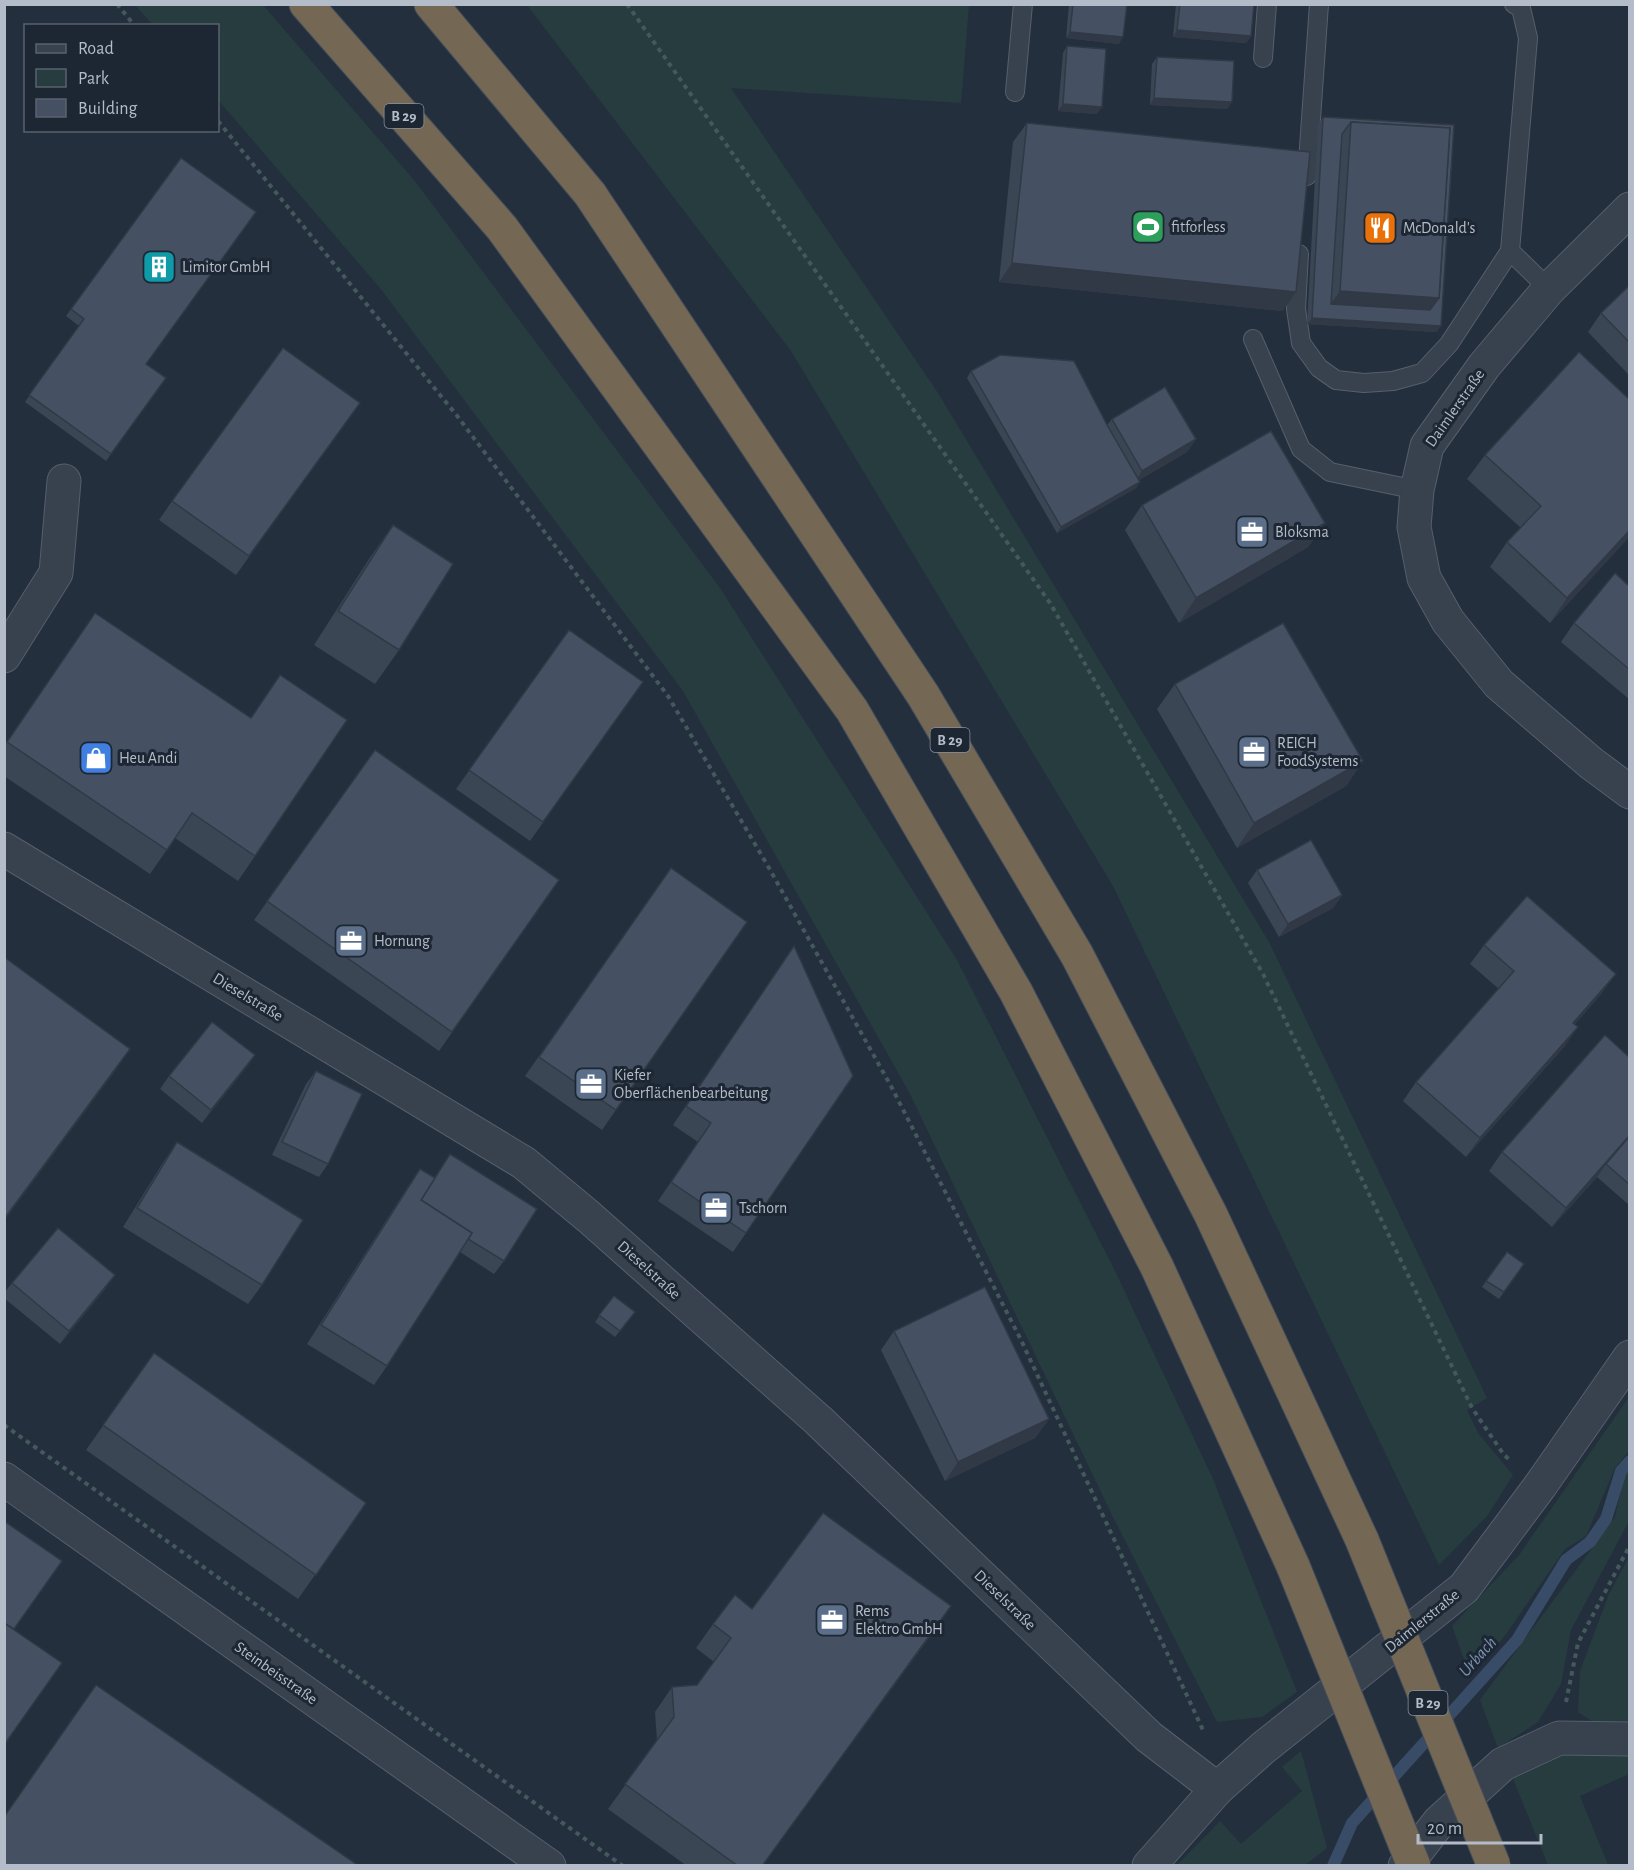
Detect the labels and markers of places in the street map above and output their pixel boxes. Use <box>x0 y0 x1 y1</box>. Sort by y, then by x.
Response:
sports icon: fitforless <box>1130 209 1166 245</box>
restaurant icon: McDonald's <box>1362 210 1398 246</box>
place label: fitforless <box>1171 219 1226 235</box>
place label: McDonald's <box>1403 220 1476 236</box>
building icon: Limitor GmbH <box>141 249 177 285</box>
place label: Limitor GmbH <box>182 259 271 275</box>
office icon: Bloksma <box>1234 514 1270 550</box>
place label: Bloksma <box>1275 524 1329 540</box>
office icon: REICH FoodSystems <box>1236 734 1272 770</box>
place label: REICH FoodSystems <box>1277 735 1358 770</box>
shop icon: Heu Andi <box>78 740 114 776</box>
place label: Heu Andi <box>119 750 177 766</box>
office icon: Hornung <box>333 923 369 959</box>
place label: Hornung <box>374 933 430 949</box>
office icon: Kiefer Oberflächenbearbeitung <box>573 1066 609 1102</box>
place label: Kiefer Oberflächenbearbeitung <box>614 1067 768 1101</box>
office icon: Tschorn <box>698 1190 734 1226</box>
place label: Tschorn <box>739 1200 787 1216</box>
office icon: Rems Elektro GmbH <box>814 1602 850 1638</box>
place label: Rems Elektro GmbH <box>855 1603 943 1637</box>

